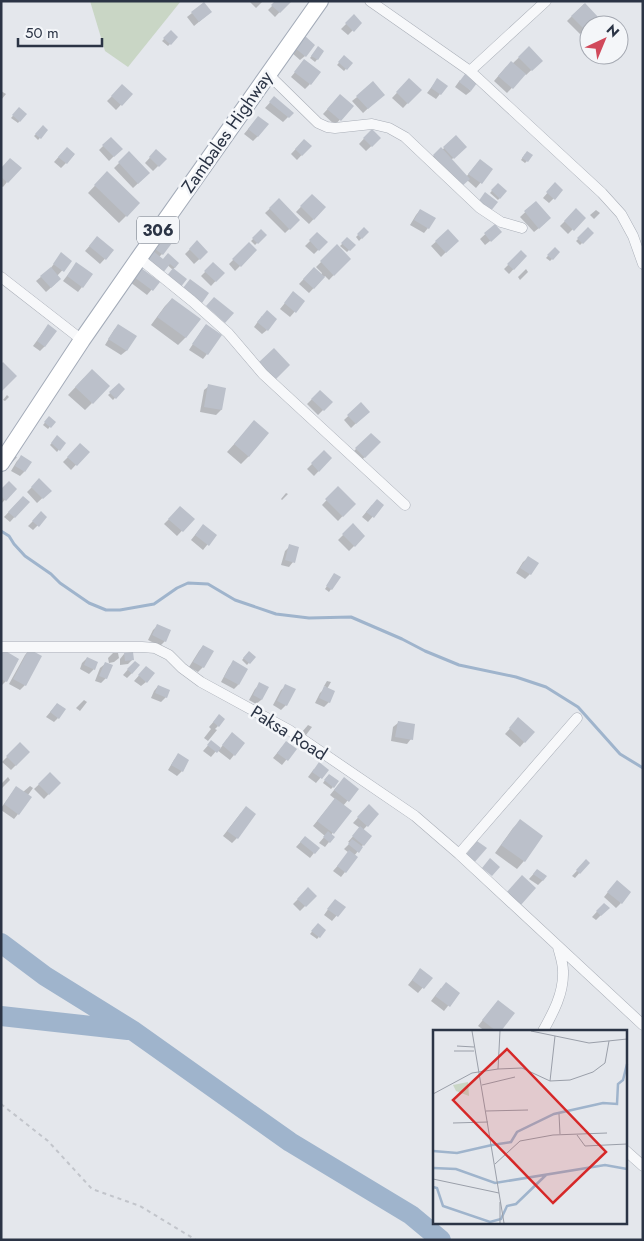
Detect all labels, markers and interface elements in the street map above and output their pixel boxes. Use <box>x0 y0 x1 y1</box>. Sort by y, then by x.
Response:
scale bar <box>18 15 101 47</box>
north arrow <box>579 15 629 65</box>
text: N <box>602 20 624 42</box>
text: 50 m <box>25 22 59 44</box>
street label: Zambales Highway <box>175 66 279 198</box>
road number: 306 <box>137 216 179 244</box>
street label: Paksa Road <box>246 699 332 767</box>
inset map <box>433 1030 626 1224</box>

